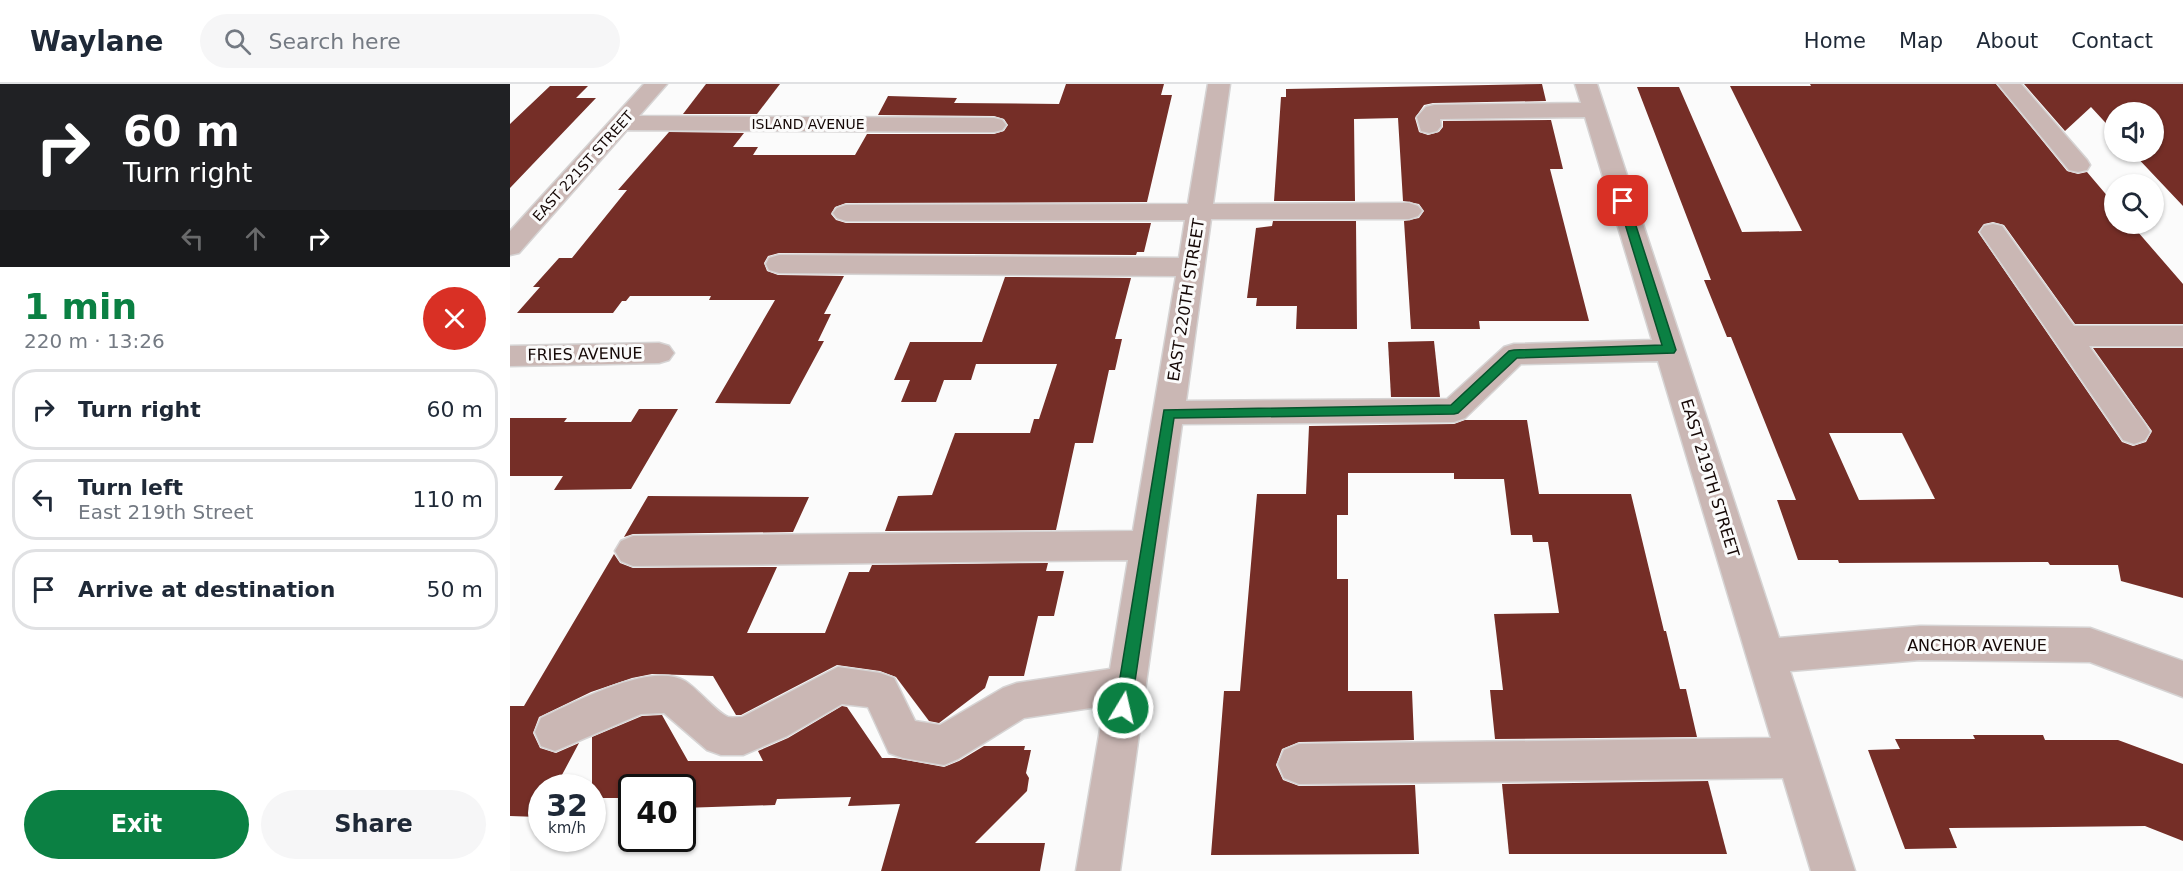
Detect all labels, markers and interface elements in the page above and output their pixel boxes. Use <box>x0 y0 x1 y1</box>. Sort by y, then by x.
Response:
search box <box>200 14 620 68</box>
text: Waylane <box>30 25 164 58</box>
icon: search <box>221 25 254 58</box>
text: Search here <box>269 29 401 54</box>
text: Home <box>1804 29 1866 53</box>
text: Map <box>1899 29 1943 53</box>
text: About <box>1976 29 2038 53</box>
text: Contact <box>2071 29 2153 53</box>
map controls <box>2104 102 2164 234</box>
button: sound <box>2104 102 2164 162</box>
text: 60 m <box>123 107 240 156</box>
street label: EAST 221ST STREET <box>529 107 637 224</box>
icon: right <box>24 108 102 186</box>
street label: ISLAND AVENUE <box>751 116 865 132</box>
text: Turn right <box>123 157 252 188</box>
button: search <box>2104 174 2164 234</box>
pin <box>1597 175 1648 226</box>
icon: arrive <box>1606 184 1639 217</box>
street label: EAST 220TH STREET <box>1164 217 1208 383</box>
icon: left <box>176 222 209 255</box>
icon: ahead <box>239 222 272 255</box>
icon: right <box>302 222 335 255</box>
text: 1 min <box>24 286 137 327</box>
button: close <box>423 287 486 350</box>
text: 220 m · 13:26 <box>24 329 165 353</box>
street label: FRIES AVENUE <box>527 343 643 365</box>
icon: right <box>27 393 60 426</box>
text: Turn right <box>78 397 201 422</box>
text: 60 m <box>427 397 483 422</box>
street label: EAST 219TH STREET <box>1677 397 1743 560</box>
text: Turn left <box>78 475 183 500</box>
icon: left <box>27 483 60 516</box>
text: 110 m <box>413 487 483 512</box>
text: East 219th Street <box>78 500 253 524</box>
icon: arrive <box>27 573 60 606</box>
text: Arrive at destination <box>78 577 335 602</box>
text: 50 m <box>427 577 483 602</box>
street label: ANCHOR AVENUE <box>1907 636 2047 655</box>
position arrow <box>1091 676 1155 740</box>
speed limit sign: 40 <box>618 774 696 852</box>
text: 32 <box>546 788 588 823</box>
button: Exit <box>24 790 249 859</box>
button: Share <box>261 790 486 859</box>
text: km/h <box>548 819 586 837</box>

